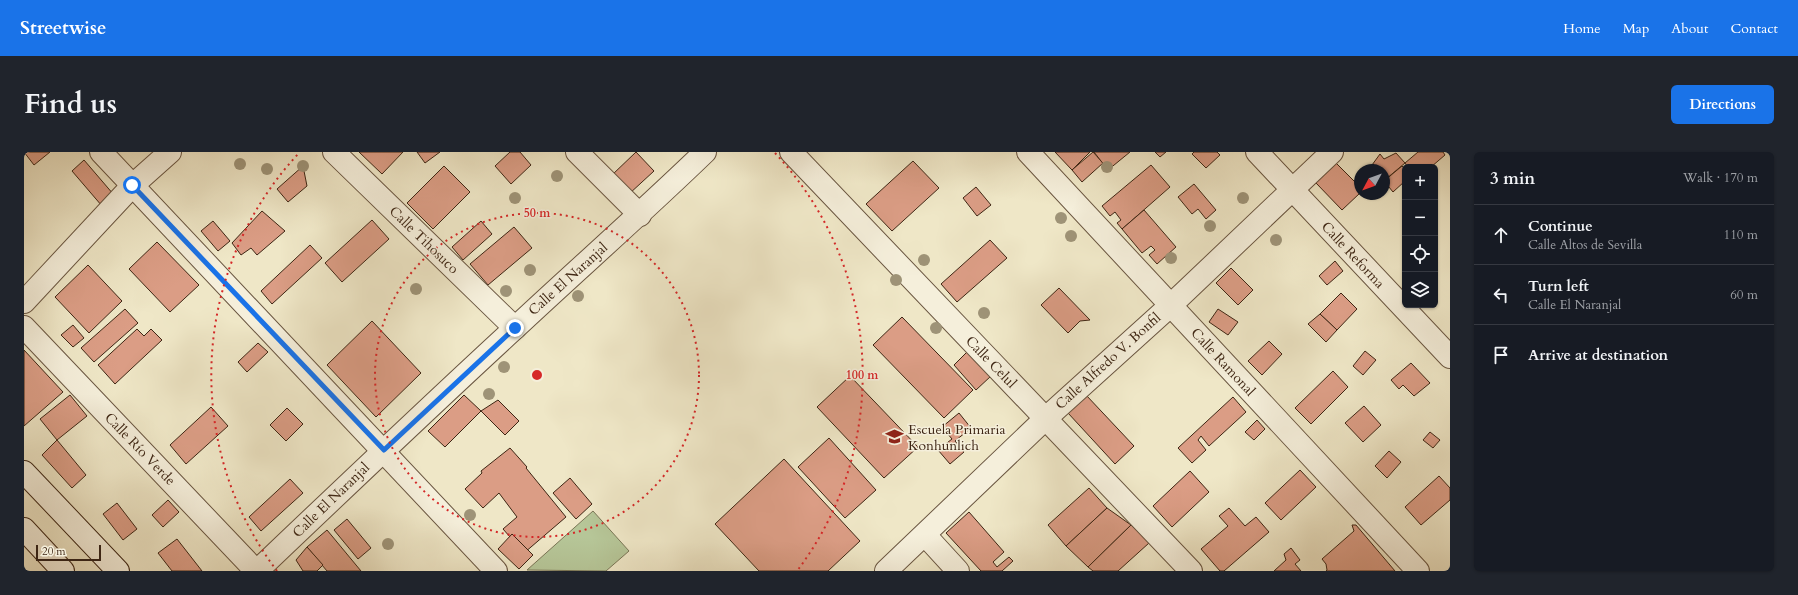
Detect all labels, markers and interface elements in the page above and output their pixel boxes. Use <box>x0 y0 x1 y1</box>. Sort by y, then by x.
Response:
text: Streetwise <box>20 15 107 41</box>
text: Home <box>1563 19 1601 38</box>
text: Map <box>1623 19 1649 38</box>
text: About <box>1671 19 1708 38</box>
text: Contact <box>1730 19 1778 38</box>
text: Find us <box>24 85 117 123</box>
button: Directions <box>1671 85 1774 124</box>
north arrow <box>1354 164 1390 200</box>
map controls <box>1402 164 1438 308</box>
button: + <box>1402 164 1438 200</box>
text: 3 min <box>1490 167 1535 190</box>
text: Walk · 170 m <box>1683 169 1758 187</box>
route start <box>123 176 141 194</box>
button: − <box>1402 200 1438 236</box>
street label: Calle Tihosuco <box>385 202 463 278</box>
text: 50 m <box>524 205 551 221</box>
text: Continue <box>1528 216 1593 236</box>
street label: Calle Reforma <box>1317 217 1389 293</box>
icon: ahead <box>1490 224 1512 246</box>
text: 110 m <box>1724 226 1758 244</box>
button: locate <box>1402 236 1438 272</box>
text: Calle Altos de Sevilla <box>1528 236 1642 254</box>
street label: Calle El Naranjal <box>524 238 612 320</box>
button: layers <box>1402 272 1438 308</box>
text: Turn left <box>1528 276 1589 296</box>
icon: left <box>1490 284 1512 306</box>
text: 60 m <box>1730 286 1758 304</box>
text: Calle El Naranjal <box>1528 296 1621 314</box>
street label: Calle Alfredo V. Bonfil <box>1051 308 1165 414</box>
route end <box>506 319 524 337</box>
street label: Calle Ramonal <box>1186 324 1260 401</box>
street label: Calle Celul <box>961 332 1021 393</box>
icon: arrive <box>1490 344 1512 366</box>
text: Arrive at destination <box>1528 345 1668 365</box>
text: 100 m <box>846 367 879 383</box>
centre of rings <box>530 368 544 382</box>
street label: Calle Río Verde <box>100 408 180 490</box>
place label: Escuela Primaria Konhunlich <box>908 420 1005 455</box>
school or university icon: Escuela Primaria Konhunlich <box>885 427 905 447</box>
street label: Calle El Naranjal <box>288 458 374 542</box>
scale bar <box>36 543 101 562</box>
text: 20 m <box>42 544 66 559</box>

